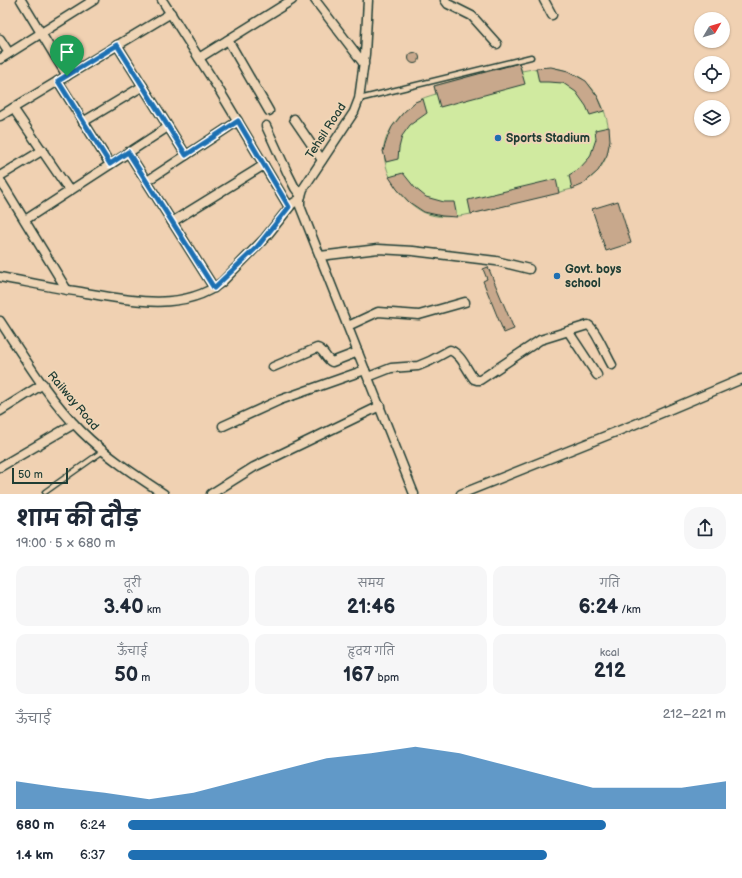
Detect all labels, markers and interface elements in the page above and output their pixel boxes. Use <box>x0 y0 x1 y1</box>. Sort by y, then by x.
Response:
north arrow <box>694 12 730 48</box>
map controls <box>694 12 730 136</box>
pin <box>50 35 84 76</box>
icon: arrive <box>56 41 78 63</box>
button: locate <box>694 56 730 92</box>
street label: Tehsil Road <box>302 100 350 162</box>
button: layers <box>694 100 730 136</box>
place label: Sports Stadium <box>506 131 590 146</box>
marker: Sports Stadium <box>493 133 503 143</box>
place label: Govt. boys school <box>565 262 621 291</box>
marker: Govt. boys school <box>552 271 562 281</box>
street label: Railway Road <box>44 368 102 434</box>
scale bar <box>12 466 68 485</box>
text: 50 m <box>18 468 43 481</box>
text: शाम की दौड़ <box>16 506 139 533</box>
button: share <box>684 507 726 549</box>
text: 19:00 · 5 × 680 m <box>16 535 115 551</box>
text: दूरी <box>124 577 141 590</box>
text: समय <box>358 577 384 590</box>
text: गति <box>600 577 620 590</box>
text: 3.40 <box>103 595 144 619</box>
text: 21:46 <box>347 595 395 619</box>
text: 6:24 <box>578 595 618 619</box>
text: km <box>144 603 161 616</box>
text: /km <box>618 603 641 616</box>
text: ऊँचाई <box>118 645 147 658</box>
text: हृदय गति <box>348 645 394 658</box>
text: kcal <box>600 646 620 659</box>
text: 212 <box>594 659 626 683</box>
text: 50 <box>114 663 138 687</box>
text: 167 <box>343 663 374 687</box>
text: m <box>138 671 150 684</box>
text: bpm <box>374 671 399 684</box>
text: 212–221 m <box>663 706 726 722</box>
text: ऊँचाई <box>16 711 51 727</box>
text: 680 m <box>16 817 54 833</box>
text: 6:24 <box>80 817 106 833</box>
text: 1.4 km <box>16 847 53 863</box>
text: 6:37 <box>80 847 105 863</box>

